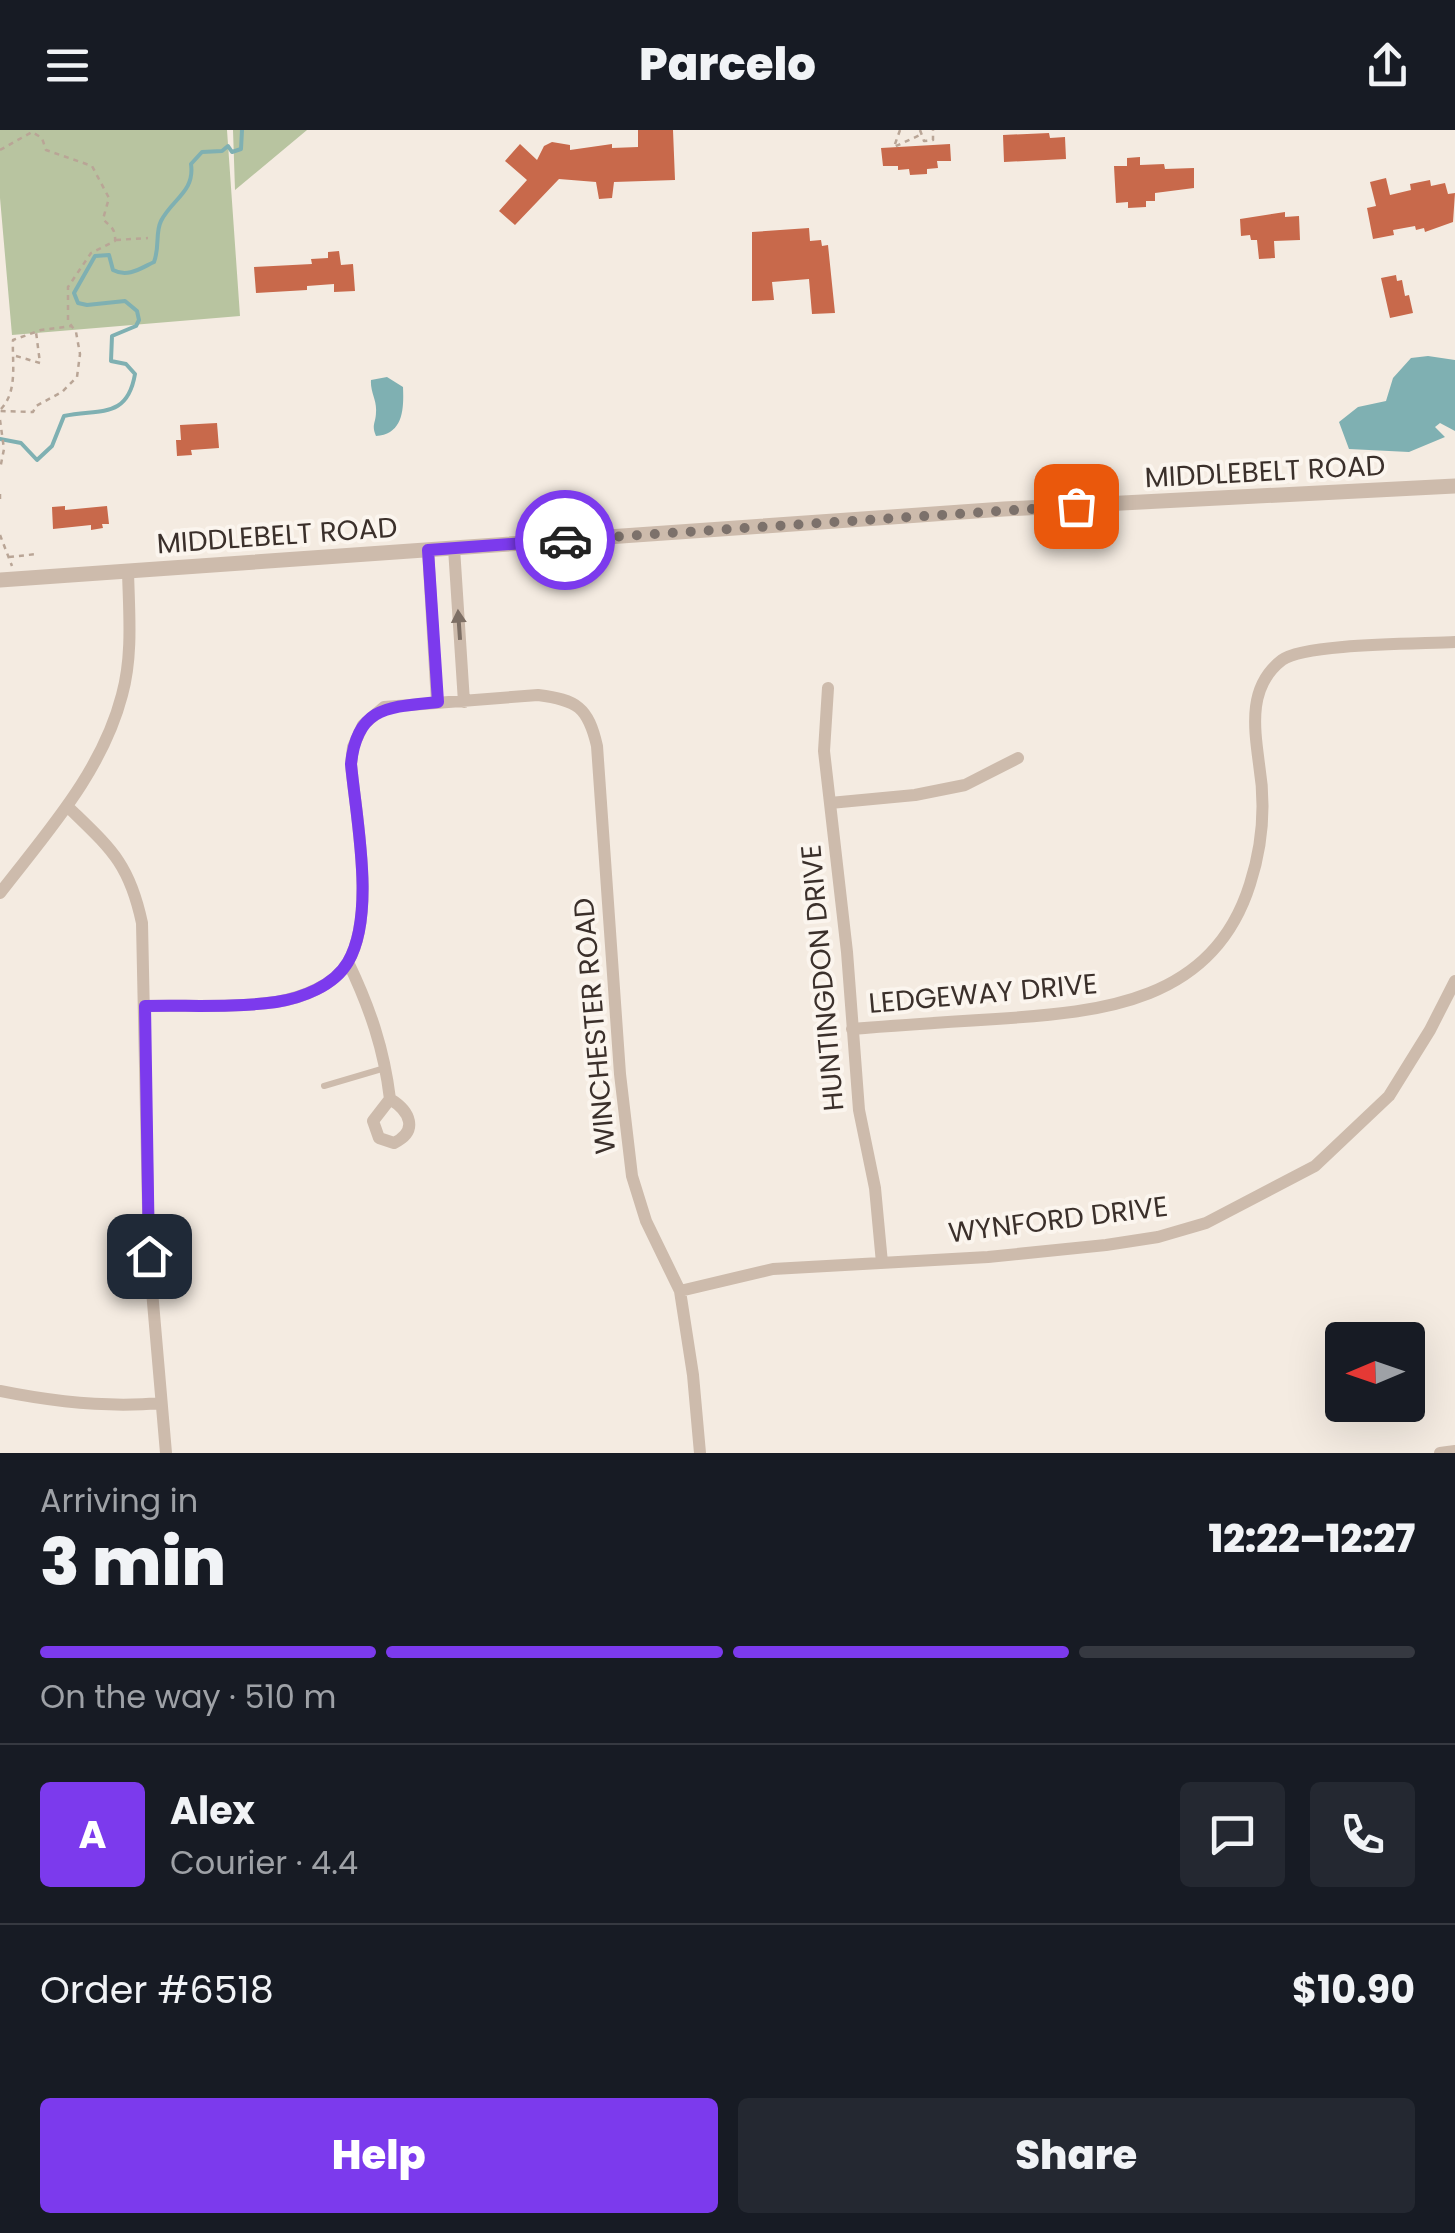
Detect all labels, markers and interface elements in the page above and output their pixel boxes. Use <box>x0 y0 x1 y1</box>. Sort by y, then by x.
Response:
text: Parcelo <box>639 33 816 96</box>
icon: menu <box>40 38 95 93</box>
icon: share <box>1360 38 1415 93</box>
street label: MIDDLEBELT ROAD <box>1144 446 1386 497</box>
pin <box>1034 464 1119 549</box>
icon: bag <box>1049 479 1104 534</box>
courier <box>515 490 615 590</box>
street label: MIDDLEBELT ROAD <box>155 508 399 563</box>
icon: car <box>538 513 593 568</box>
one-way arrow <box>451 608 467 640</box>
street label: HUNTINGDON DRIVE <box>791 843 854 1113</box>
street label: WINCHESTER ROAD <box>564 896 625 1156</box>
street label: LEDGEWAY DRIVE <box>867 964 1099 1023</box>
street label: WYNFORD DRIVE <box>946 1187 1170 1252</box>
pin <box>107 1214 192 1299</box>
icon: home <box>122 1229 177 1284</box>
north arrow <box>1325 1322 1425 1422</box>
map controls <box>1325 1322 1425 1422</box>
text: Arriving in <box>40 1478 198 1523</box>
text: 12:22–12:27 <box>1208 1512 1415 1565</box>
text: 3 min <box>40 1517 226 1608</box>
text: On the way · 510 m <box>40 1674 336 1719</box>
button: chat <box>1180 1782 1285 1887</box>
button: phone <box>1310 1782 1415 1887</box>
text: Alex <box>170 1784 255 1837</box>
text: A <box>78 1808 107 1861</box>
text: Courier · 4.4 <box>170 1840 358 1885</box>
text: Order #6518 <box>40 1963 274 2016</box>
text: $10.90 <box>1292 1963 1415 2016</box>
button: Help <box>40 2098 718 2213</box>
button: Share <box>738 2098 1415 2213</box>

